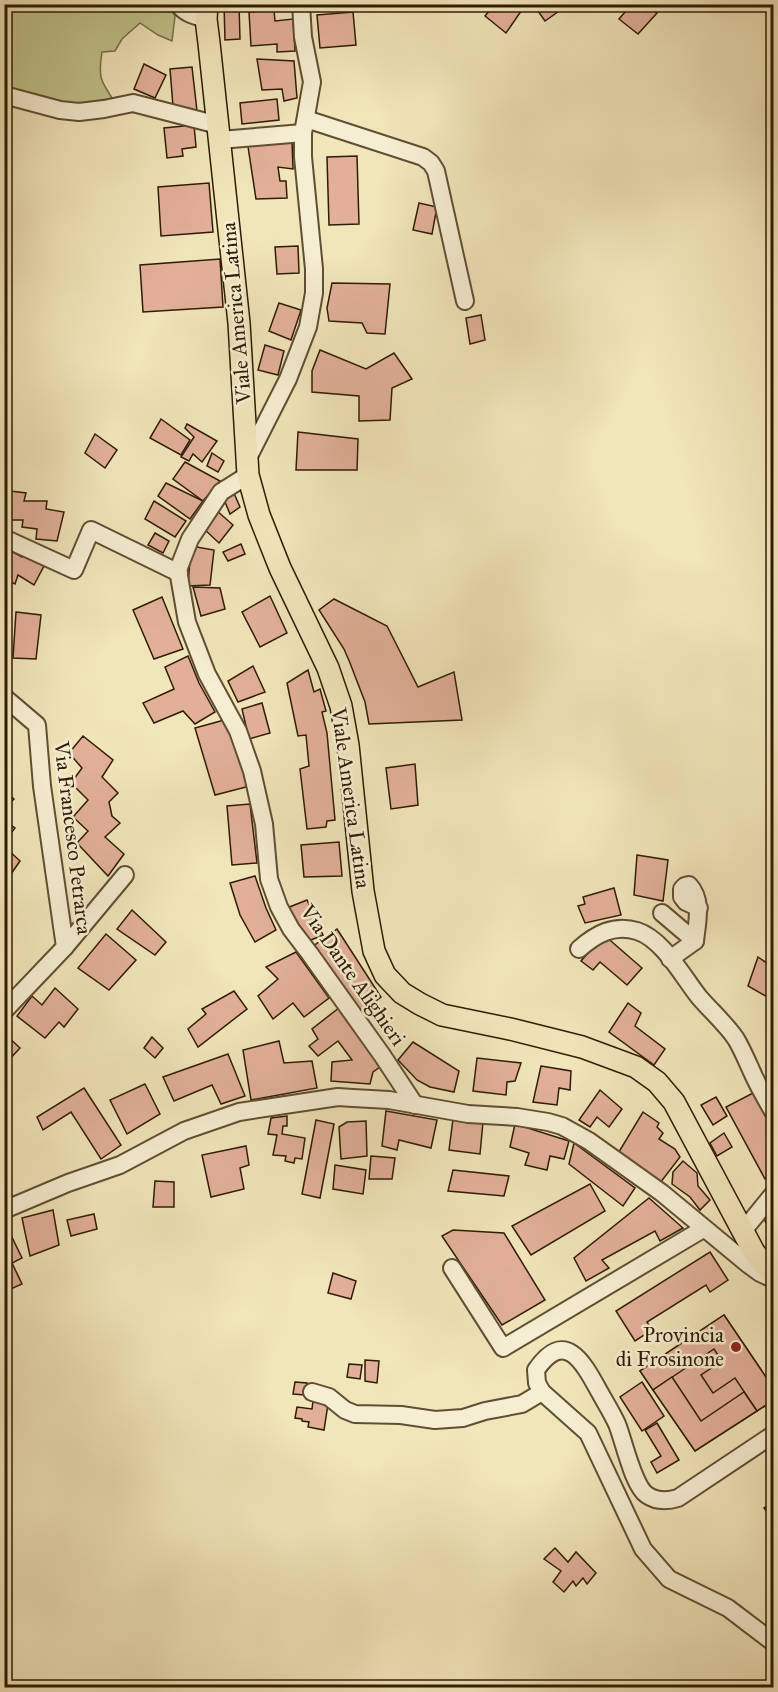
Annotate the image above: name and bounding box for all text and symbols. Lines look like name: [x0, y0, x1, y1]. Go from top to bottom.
street label: Viale America Latina: [215, 221, 257, 406]
street label: Viale America Latina: [325, 705, 377, 890]
street label: Via Francesco Petrarca: [48, 739, 98, 936]
street label: Via Dante Alighieri: [294, 899, 411, 1051]
place label: Provincia di Frosinone: [616, 1322, 724, 1372]
marker: Provincia di Frosinone: [729, 1340, 743, 1354]

